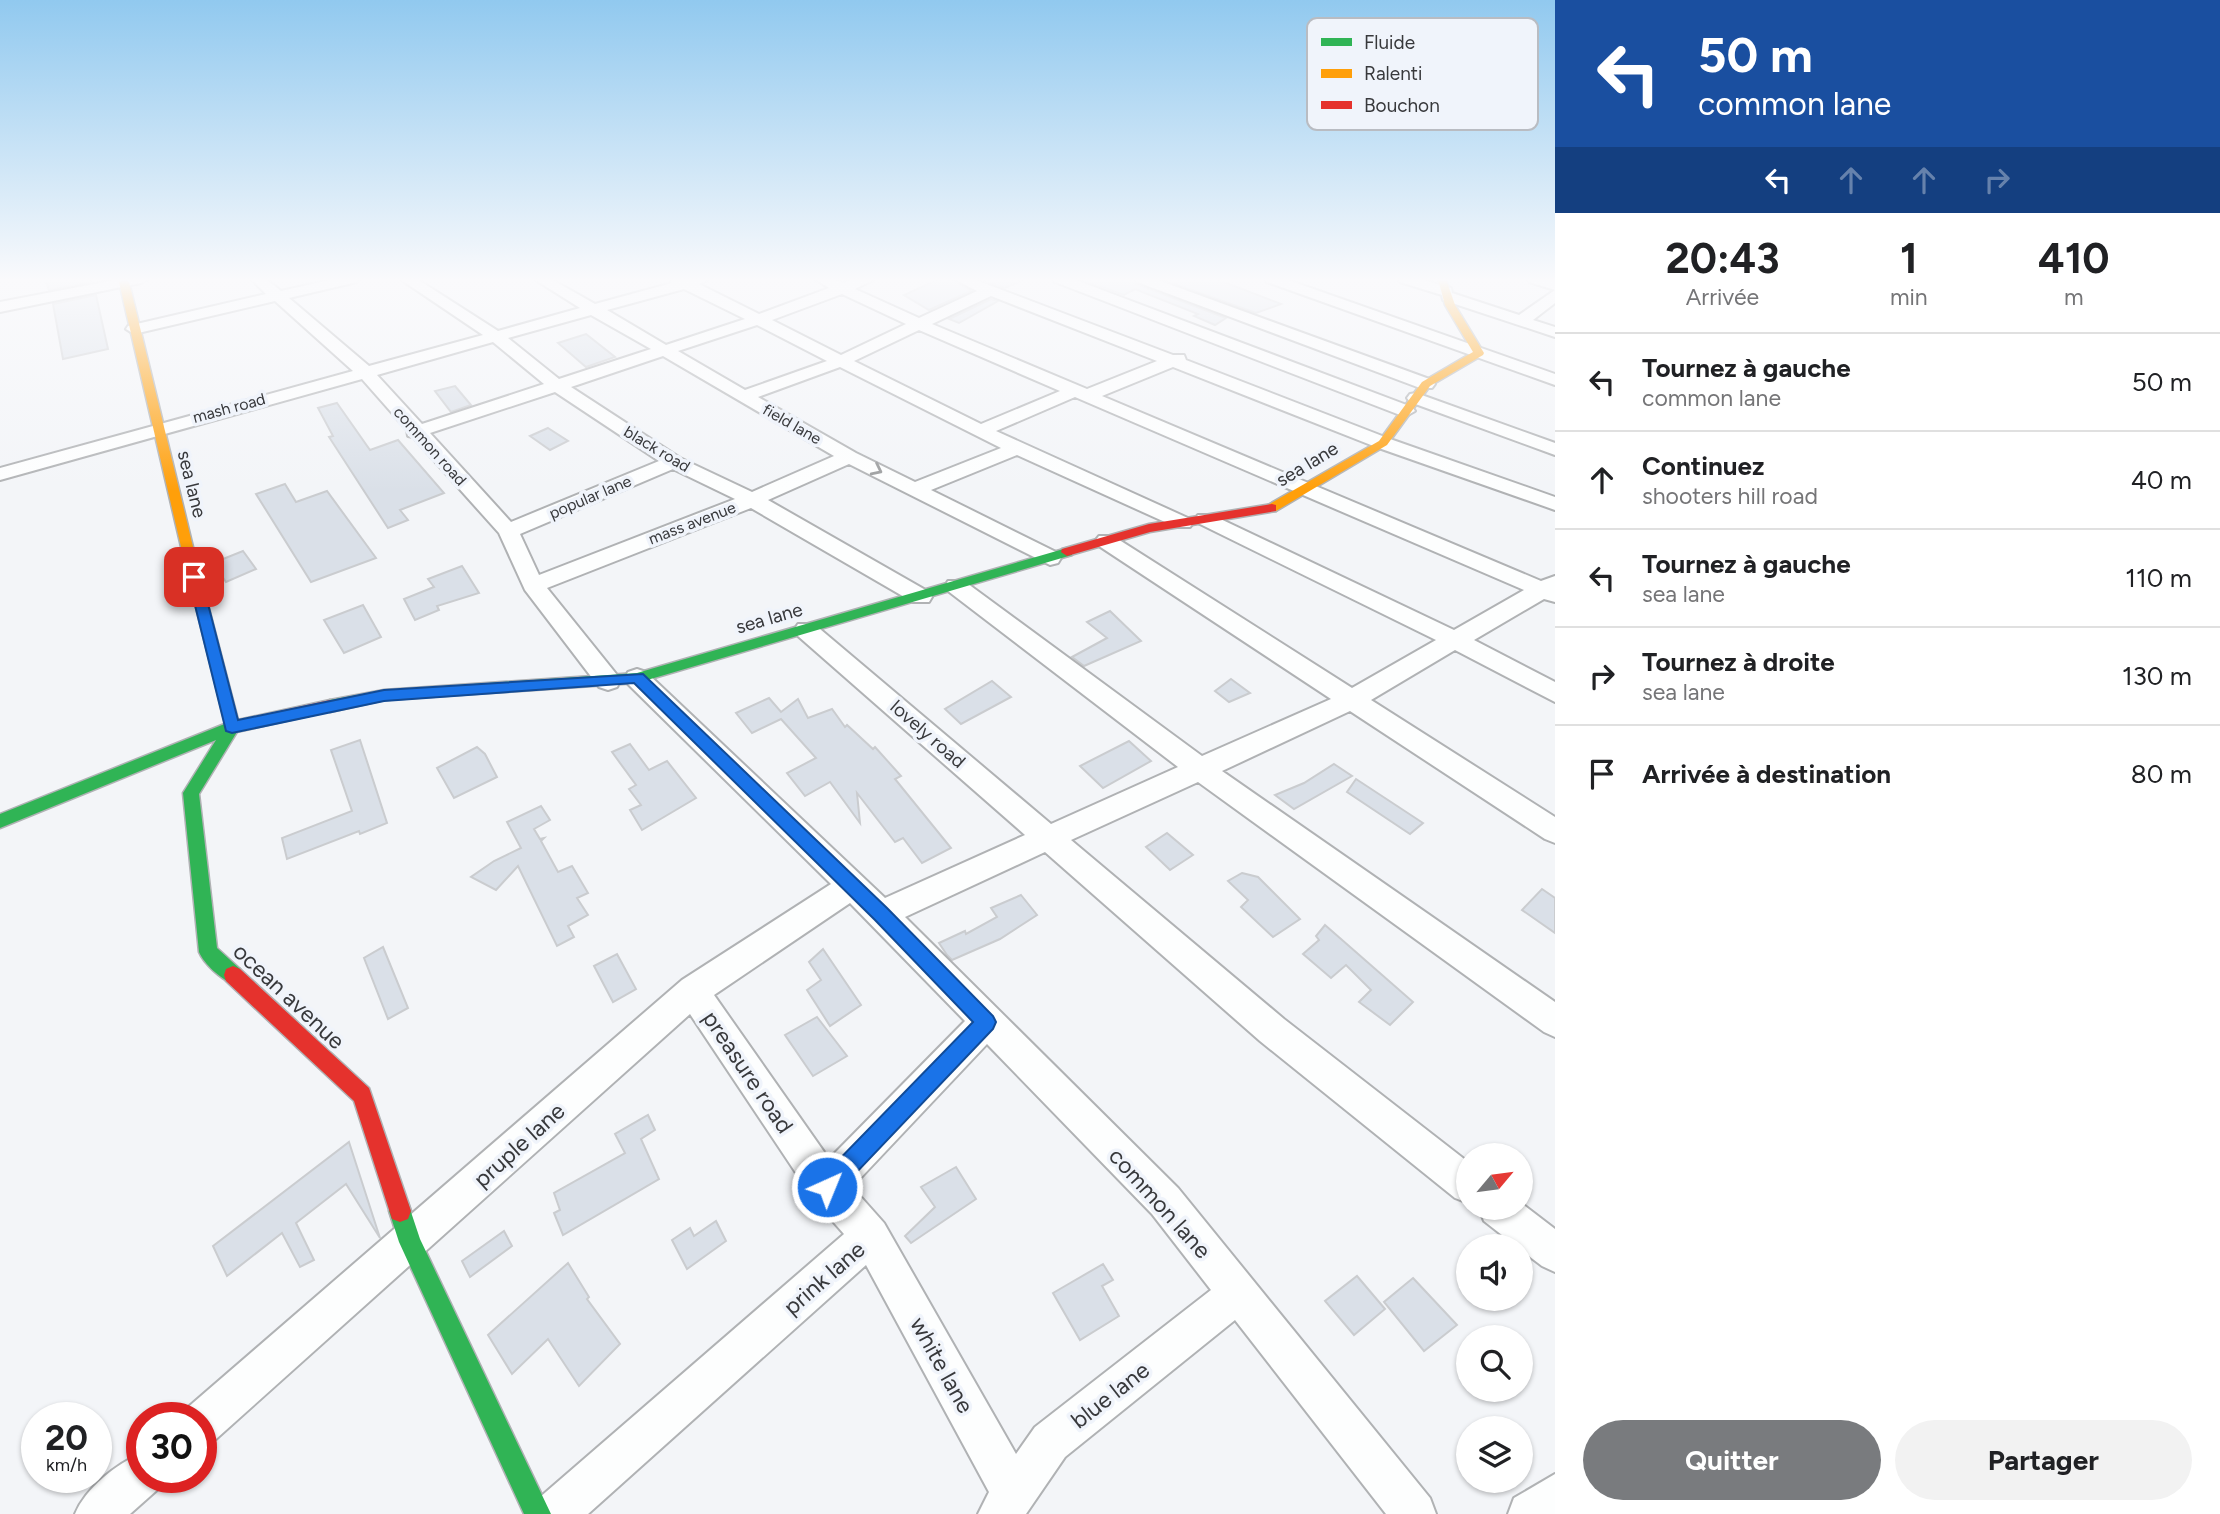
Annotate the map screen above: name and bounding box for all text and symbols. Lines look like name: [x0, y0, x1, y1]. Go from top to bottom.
legend: [1307, 18, 1538, 130]
text: 50 m: [1698, 25, 1813, 84]
icon: left: [1583, 28, 1674, 119]
text: Fluide: [1364, 31, 1415, 54]
text: Ralenti: [1364, 62, 1422, 85]
text: common lane: [1698, 85, 1891, 123]
text: Bouchon: [1364, 94, 1440, 117]
icon: left: [1759, 161, 1797, 199]
icon: ahead: [1832, 161, 1870, 199]
icon: ahead: [1905, 161, 1943, 199]
icon: right: [1978, 161, 2016, 199]
text: 20:43: [1665, 233, 1780, 284]
text: 1: [1900, 233, 1918, 284]
text: 410: [2038, 233, 2110, 284]
text: Arrivée: [1686, 283, 1759, 311]
text: min: [1890, 283, 1928, 311]
text: m: [2064, 283, 2084, 311]
text: Tournez à gauche: [1642, 352, 1851, 384]
icon: left: [1583, 363, 1621, 401]
text: 50 m: [2132, 366, 2192, 398]
text: common lane: [1642, 384, 1781, 412]
street label: mash road: [191, 389, 267, 427]
street label: field lane: [759, 400, 825, 448]
street label: common road: [390, 403, 470, 489]
street label: black road: [621, 422, 693, 476]
street label: sea lane: [1272, 437, 1342, 491]
street label: sea lane: [173, 448, 211, 520]
text: Continuez: [1642, 450, 1764, 482]
icon: ahead: [1583, 461, 1621, 499]
one-way arrow: [870, 462, 882, 476]
text: 40 m: [2131, 464, 2192, 496]
street label: popular lane: [546, 471, 634, 523]
text: shooters hill road: [1642, 482, 1818, 510]
street label: mass avenue: [646, 498, 739, 548]
pin: [164, 547, 224, 607]
text: Tournez à gauche: [1642, 548, 1851, 580]
icon: arrive: [175, 558, 213, 596]
icon: left: [1583, 559, 1621, 597]
text: 110 m: [2125, 562, 2192, 594]
text: sea lane: [1642, 580, 1725, 608]
street label: sea lane: [733, 598, 805, 638]
text: Tournez à droite: [1642, 646, 1835, 678]
icon: right: [1583, 657, 1621, 695]
text: 130 m: [2122, 660, 2192, 692]
text: sea lane: [1642, 678, 1725, 706]
street label: lovely road: [886, 695, 970, 773]
icon: arrive: [1583, 755, 1621, 793]
text: Arrivée à destination: [1642, 758, 1891, 790]
text: 80 m: [2131, 758, 2192, 790]
street label: ocean avenue: [227, 937, 351, 1055]
street label: preasure road: [697, 1005, 799, 1139]
street label: pruple lane: [468, 1097, 570, 1193]
street label: common lane: [1103, 1142, 1217, 1264]
north arrow: [1456, 1143, 1533, 1220]
map controls: [1456, 1143, 1533, 1493]
position arrow: [790, 1150, 864, 1224]
button: sound: [1456, 1234, 1533, 1311]
street label: prink lane: [778, 1235, 870, 1321]
street label: white lane: [904, 1312, 980, 1418]
button: search: [1456, 1325, 1533, 1402]
street label: blue lane: [1065, 1356, 1155, 1434]
speed limit sign: 30: [126, 1402, 217, 1493]
button: layers: [1456, 1416, 1533, 1493]
text: 20: [45, 1417, 88, 1459]
button: Quitter: [1583, 1420, 1881, 1500]
button: Partager: [1895, 1420, 2192, 1500]
text: km/h: [46, 1454, 87, 1476]

